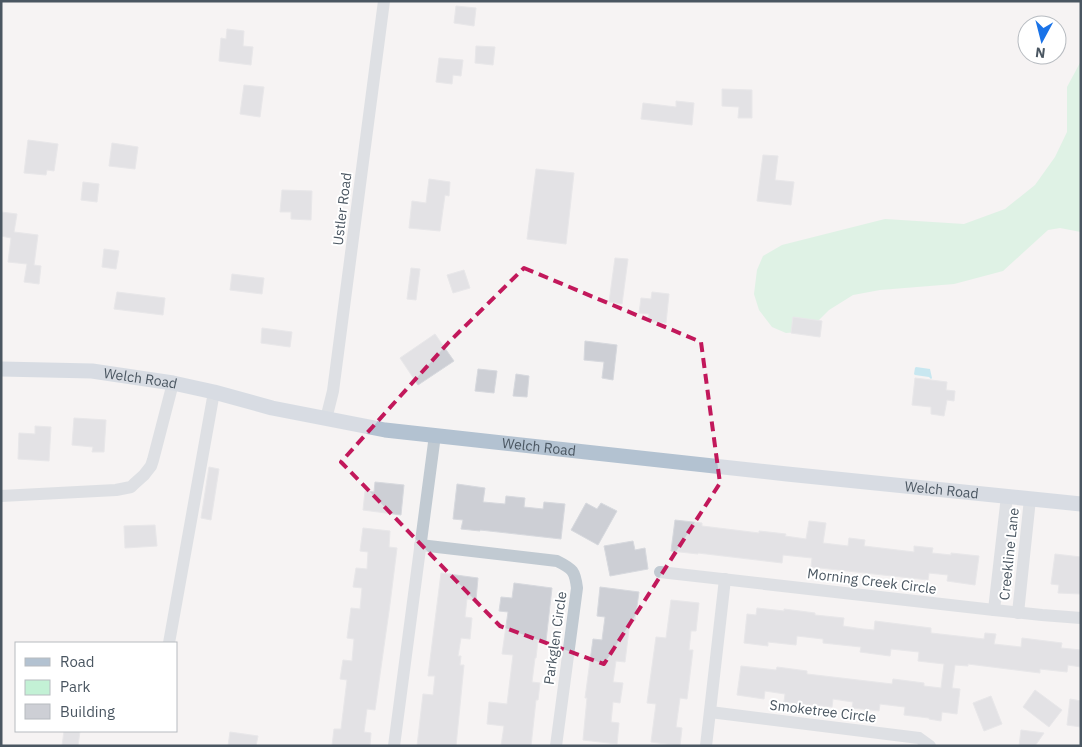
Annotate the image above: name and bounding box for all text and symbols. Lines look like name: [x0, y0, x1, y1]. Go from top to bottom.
north arrow: [1017, 15, 1067, 65]
text: N: [1034, 43, 1047, 62]
street label: Ustler Road: [329, 172, 355, 246]
street label: Welch Road: [102, 364, 179, 393]
street label: Welch Road: [501, 434, 577, 460]
street label: Welch Road: [904, 477, 979, 503]
street label: Creekline Lane: [995, 507, 1023, 601]
street label: Morning Creek Circle: [806, 564, 938, 598]
street label: Parkglen Circle: [540, 590, 571, 686]
legend: [15, 642, 178, 732]
text: Road: [60, 652, 95, 671]
text: Park: [60, 677, 90, 696]
street label: Smoketree Circle: [769, 696, 878, 727]
text: Building: [60, 702, 115, 721]

